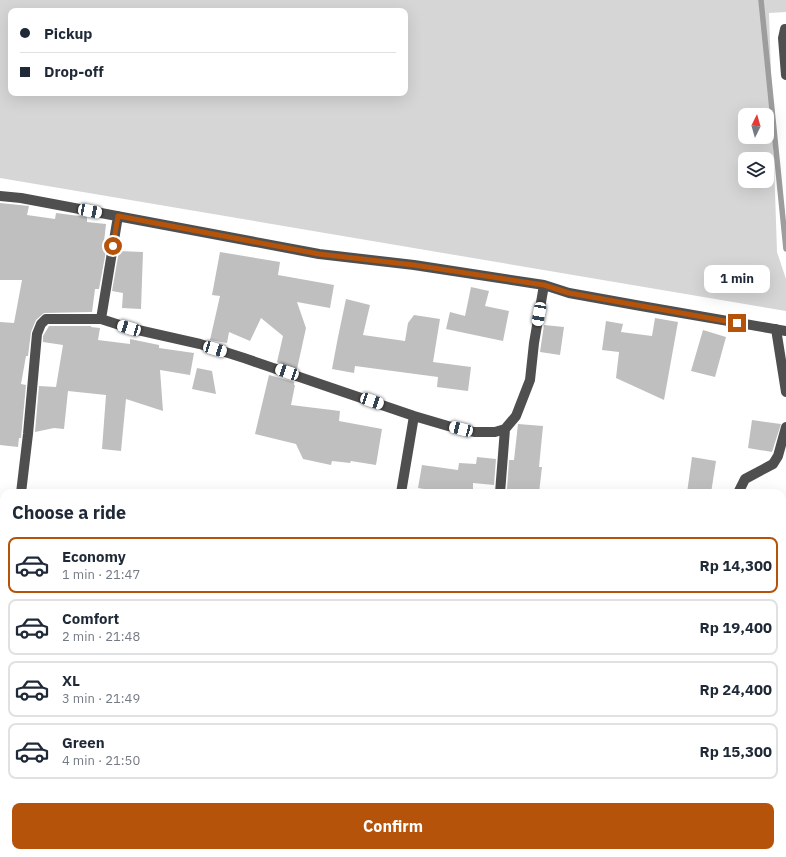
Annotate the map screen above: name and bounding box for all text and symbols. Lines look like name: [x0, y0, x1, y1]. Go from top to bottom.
text: Pickup: [44, 24, 92, 43]
text: Drop-off: [44, 62, 104, 81]
north arrow: [738, 108, 774, 144]
map controls: [738, 108, 774, 188]
button: layers: [738, 152, 774, 188]
car: [77, 203, 103, 219]
route start: [104, 237, 122, 255]
callout: 1 min: [704, 265, 770, 293]
text: 1 min: [720, 270, 754, 287]
car: [531, 301, 547, 327]
route end: [728, 314, 746, 332]
car: [116, 319, 142, 337]
car: [202, 340, 228, 358]
car: [274, 362, 300, 382]
car: [359, 391, 385, 411]
car: [448, 420, 474, 438]
text: Choose a ride: [12, 501, 126, 524]
icon: car: [14, 547, 50, 583]
text: Economy: [62, 547, 126, 566]
text: Rp 14,300: [700, 556, 772, 575]
text: 1 min · 21:47: [62, 566, 140, 583]
icon: car: [14, 609, 50, 645]
text: Comfort: [62, 609, 119, 628]
text: Rp 19,400: [700, 618, 772, 637]
text: 2 min · 21:48: [62, 628, 140, 645]
icon: car: [14, 671, 50, 707]
text: XL: [62, 671, 80, 690]
text: Rp 24,400: [700, 680, 772, 699]
text: 3 min · 21:49: [62, 690, 140, 707]
icon: car: [14, 733, 50, 769]
text: Green: [62, 733, 105, 752]
text: Rp 15,300: [700, 742, 772, 761]
text: 4 min · 21:50: [62, 752, 140, 769]
button: Confirm: [12, 803, 774, 849]

